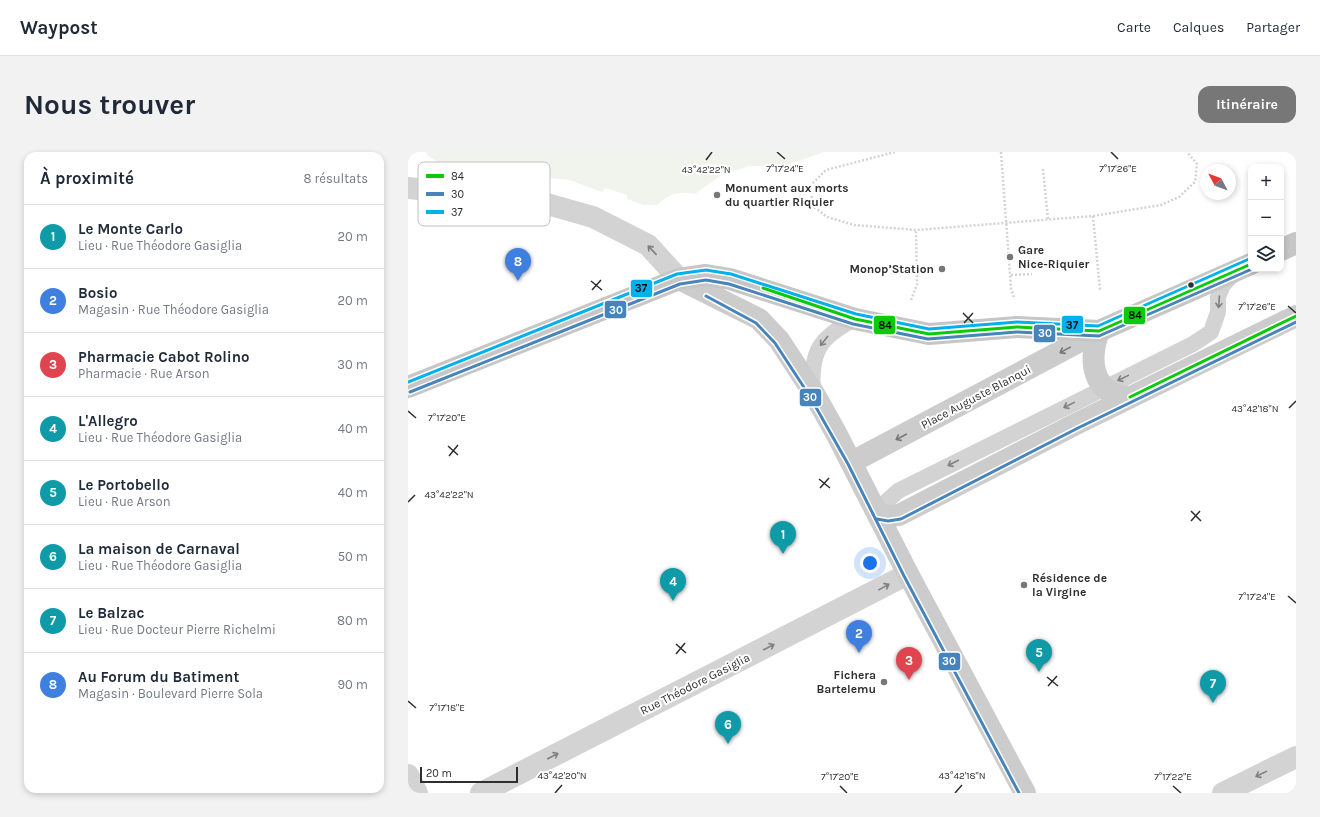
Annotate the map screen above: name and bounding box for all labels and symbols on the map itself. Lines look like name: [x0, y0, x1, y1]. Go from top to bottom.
legend: [418, 162, 550, 226]
text: 7°17'24"E: [766, 163, 804, 175]
text: 7°17'26"E: [1099, 163, 1137, 175]
text: 43°42'22"N: [681, 164, 731, 176]
north arrow: [1200, 164, 1236, 200]
text: 84: [451, 170, 464, 183]
place label: Monument aux morts du quartier Riquier: [725, 181, 848, 209]
text: 30: [451, 188, 464, 201]
marker: Monument aux morts du quartier Riquier: [712, 190, 722, 200]
text: 37: [451, 206, 463, 219]
place label: Gare Nice-Riquier: [1018, 243, 1090, 271]
one-way arrow: [648, 245, 657, 255]
pin: 8: [505, 248, 531, 281]
marker: Gare Nice-Riquier: [1005, 252, 1015, 262]
place label: Monop’Station: [850, 262, 934, 276]
marker: Monop’Station: [937, 264, 947, 274]
line badge: 37: [630, 279, 653, 298]
unlabelled marker: [1186, 280, 1196, 290]
text: 37: [635, 282, 648, 295]
one-way arrow: [1215, 295, 1222, 308]
line badge: 30: [604, 300, 627, 319]
text: 7°17'26"E: [1238, 301, 1276, 313]
text: 30: [609, 304, 623, 317]
line badge: 84: [1123, 306, 1146, 325]
text: 84: [1128, 309, 1142, 322]
line badge: 84: [873, 315, 896, 335]
line badge: 37: [1061, 315, 1084, 334]
text: 84: [878, 319, 892, 332]
text: 37: [1066, 319, 1079, 332]
line badge: 30: [1033, 324, 1056, 343]
text: 30: [1038, 327, 1052, 340]
one-way arrow: [820, 336, 828, 347]
one-way arrow: [1059, 347, 1071, 354]
street label: Place Auguste Blanqui: [919, 362, 1033, 432]
one-way arrow: [1118, 375, 1130, 382]
line badge: 30: [799, 388, 822, 407]
text: 30: [803, 391, 817, 404]
one-way arrow: [1063, 402, 1075, 409]
text: 43°42'18"N: [1232, 403, 1278, 415]
text: 7°17'20"E: [428, 412, 466, 424]
one-way arrow: [895, 434, 907, 442]
one-way arrow: [947, 460, 959, 467]
text: 43°42'22"N: [424, 489, 474, 501]
pin: 1: [770, 521, 796, 554]
your location: [860, 553, 880, 573]
pin: 4: [660, 568, 686, 601]
place label: Résidence de la Virgine: [1032, 571, 1107, 599]
marker: Résidence de la Virgine: [1019, 580, 1029, 590]
one-way arrow: [878, 583, 890, 591]
text: 7°17'24"E: [1238, 591, 1276, 603]
pin: 2: [846, 620, 872, 653]
pin: 5: [1026, 639, 1052, 672]
one-way arrow: [763, 643, 775, 650]
pin: 3: [896, 647, 922, 680]
street label: Rue Théodore Gasiglia: [638, 650, 752, 718]
line badge: 30: [938, 652, 961, 671]
text: 30: [942, 655, 956, 668]
place label: Fichera Bartelemu: [816, 668, 876, 696]
pin: 7: [1200, 670, 1226, 703]
marker: Fichera Bartelemu: [879, 677, 889, 687]
text: 7°17'18"E: [429, 702, 465, 714]
pin: 6: [715, 711, 741, 744]
one-way arrow: [547, 752, 559, 760]
scale bar: [420, 765, 518, 784]
text: 43°42'20"N: [537, 770, 587, 782]
text: 43°42'18"N: [939, 770, 985, 782]
text: 7°17'20"E: [821, 771, 859, 783]
text: 7°17'22"E: [1154, 771, 1192, 783]
one-way arrow: [1255, 771, 1267, 778]

